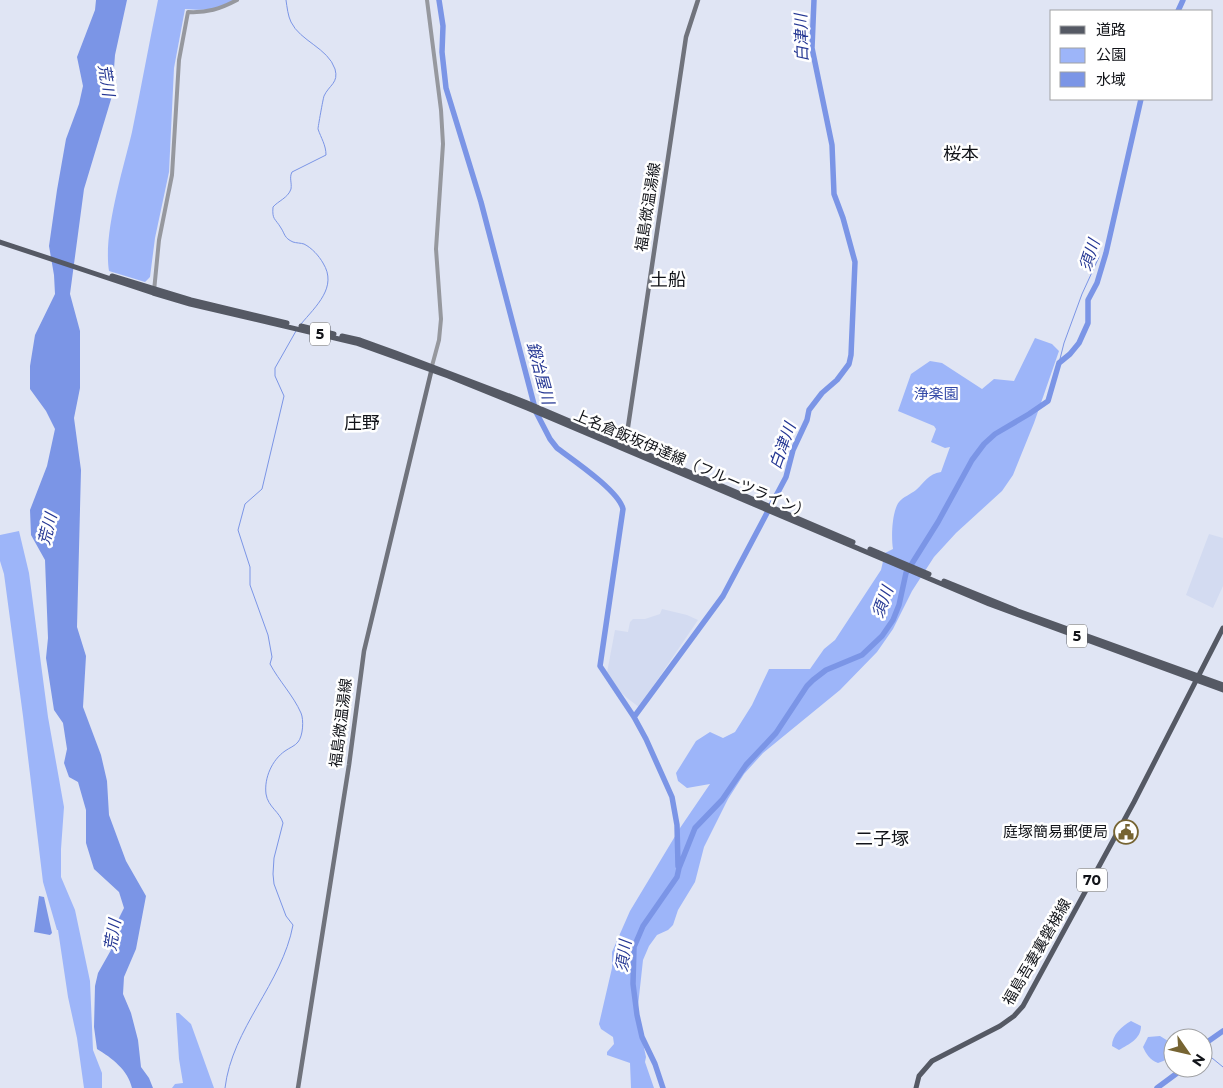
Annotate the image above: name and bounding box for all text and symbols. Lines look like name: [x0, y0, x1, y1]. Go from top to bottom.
legend: [1050, 10, 1213, 100]
water label: 白津川: [791, 12, 812, 62]
text: 道路: [1096, 20, 1126, 39]
text: 公園: [1096, 45, 1126, 64]
water label: 荒川: [95, 63, 119, 99]
text: 水域: [1096, 70, 1126, 89]
district label: 桜本: [943, 143, 979, 165]
street label: 福島微温湯線: [631, 161, 664, 253]
water label: 須川: [1075, 235, 1104, 273]
district label: 土船: [650, 269, 686, 291]
road number: 5: [310, 322, 330, 346]
water label: 鍛冶屋川: [523, 340, 558, 408]
park label: 浄楽園: [913, 384, 959, 403]
street label: 上名倉飯坂伊達線（フルーツライン）: [571, 405, 813, 522]
district label: 庄野: [344, 412, 380, 434]
water label: 白津川: [765, 418, 800, 472]
water label: 荒川: [34, 509, 61, 547]
water label: 須川: [868, 582, 898, 620]
road number: 5: [1067, 624, 1087, 648]
street label: 福島微温湯線: [326, 677, 355, 769]
public building icon: 庭塚簡易郵便局: [1113, 819, 1139, 845]
place label: 庭塚簡易郵便局: [1003, 822, 1108, 841]
district label: 二子塚: [855, 828, 909, 850]
road number: 70: [1077, 868, 1107, 892]
street label: 福島吾妻裏磐梯線: [998, 895, 1075, 1008]
water label: 荒川: [101, 916, 125, 952]
water label: 須川: [612, 937, 635, 973]
north arrow: [1163, 1028, 1213, 1078]
text: N: [1188, 1051, 1209, 1070]

